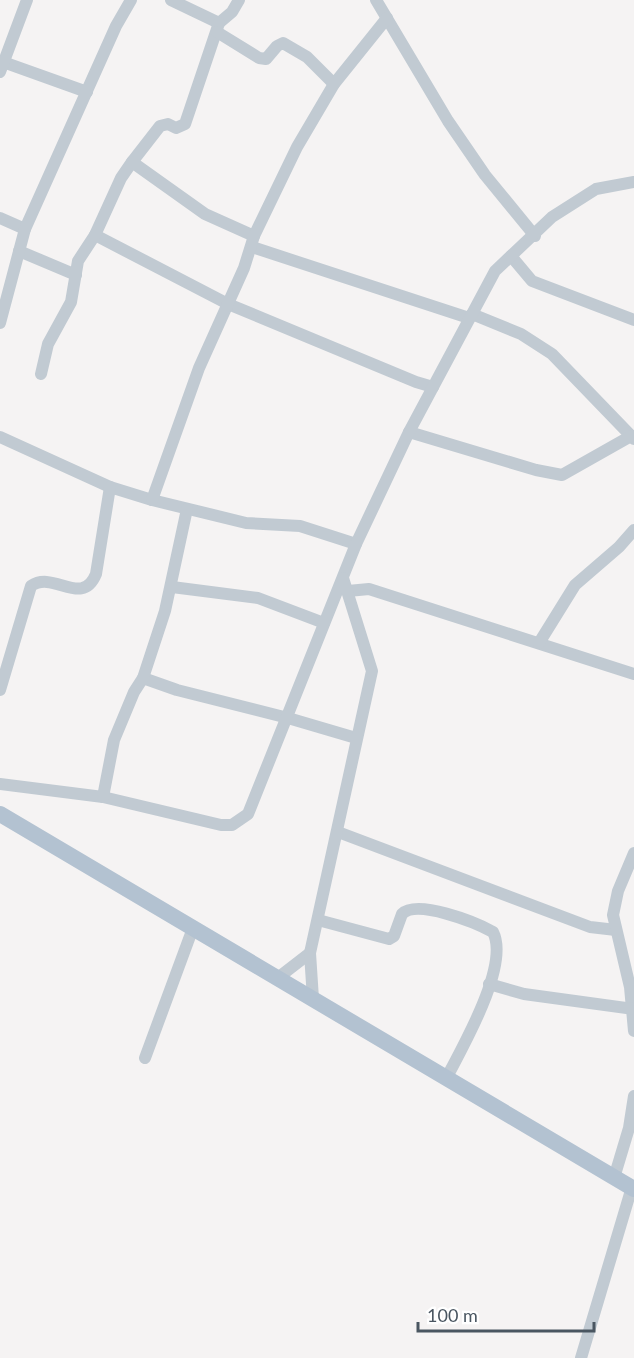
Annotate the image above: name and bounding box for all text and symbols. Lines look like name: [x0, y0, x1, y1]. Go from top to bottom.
scale bar: [418, 1295, 594, 1333]
text: 100 m: [427, 1304, 478, 1326]

